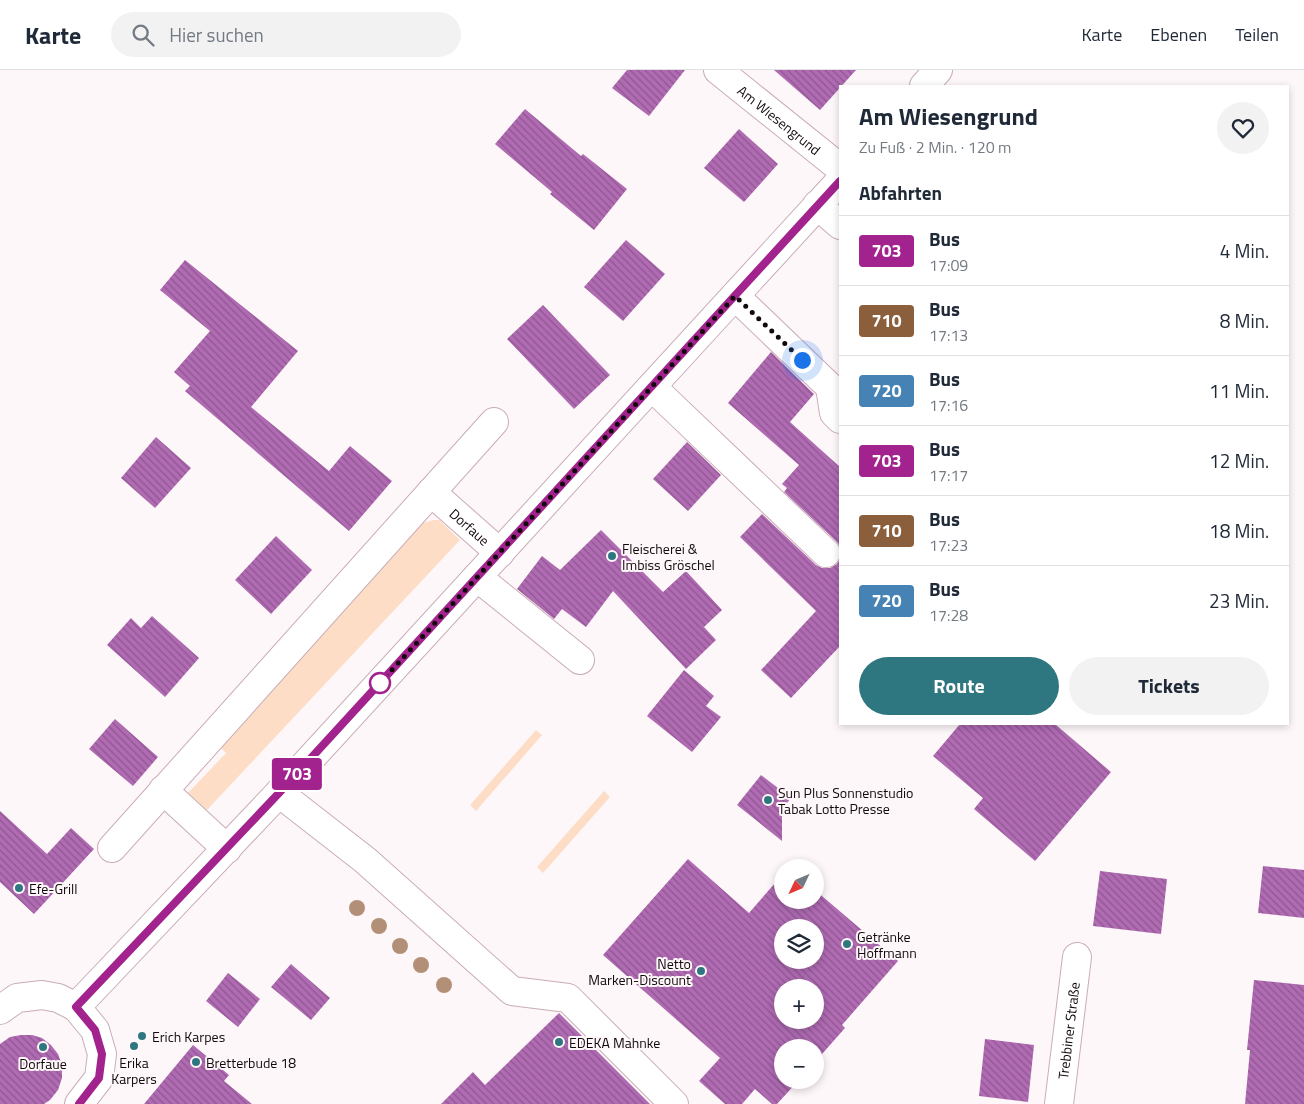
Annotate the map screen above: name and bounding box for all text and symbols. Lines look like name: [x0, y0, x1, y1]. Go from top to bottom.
search box: [111, 12, 461, 57]
text: Karte: [25, 17, 81, 53]
text: Hier suchen: [169, 20, 264, 49]
icon: search: [129, 21, 157, 49]
text: Karte: [1081, 21, 1122, 48]
text: Ebenen: [1150, 21, 1207, 48]
text: Teilen: [1235, 21, 1279, 48]
street label: Am Wiesengrund: [734, 80, 826, 159]
text: Am Wiesengrund: [859, 98, 1038, 134]
button: heart: [1217, 102, 1269, 154]
text: Zu Fuß · 2 Min. · 120 m: [859, 135, 1012, 159]
text: Abfahrten: [859, 178, 942, 207]
text: Bus: [929, 224, 960, 253]
text: 4 Min.: [1220, 236, 1269, 265]
text: 703: [871, 237, 902, 264]
text: 17:09: [929, 253, 968, 277]
text: Bus: [929, 294, 960, 323]
text: 8 Min.: [1220, 306, 1269, 335]
text: 710: [871, 307, 902, 334]
text: 17:13: [929, 323, 968, 347]
your location: [790, 348, 815, 373]
text: Bus: [929, 364, 960, 393]
text: 11 Min.: [1209, 376, 1269, 405]
text: 720: [871, 377, 902, 404]
text: 17:16: [929, 393, 968, 417]
text: Bus: [929, 434, 960, 463]
text: 12 Min.: [1209, 446, 1269, 475]
text: 703: [871, 447, 902, 474]
text: 17:17: [929, 463, 968, 487]
street label: Dorfaue: [445, 503, 495, 550]
text: Bus: [929, 504, 960, 533]
text: 18 Min.: [1209, 516, 1269, 545]
text: 710: [871, 517, 902, 544]
text: 17:23: [929, 533, 968, 557]
place label: Fleischerei & Imbiss Gröschel: [622, 538, 715, 575]
marker: Fleischerei & Imbiss Gröschel: [606, 550, 618, 562]
text: Bus: [929, 574, 960, 603]
text: 23 Min.: [1209, 586, 1269, 615]
text: 720: [871, 587, 902, 614]
text: 17:28: [929, 603, 968, 627]
button: Route: [859, 657, 1059, 715]
button: Tickets: [1069, 657, 1269, 715]
unlabelled marker: [369, 672, 391, 694]
line badge: 703: [268, 758, 326, 790]
text: 703: [282, 760, 312, 787]
place label: Sun Plus Sonnenstudio Tabak Lotto Presse: [778, 782, 914, 819]
marker: Sun Plus Sonnenstudio Tabak Lotto Presse: [762, 794, 774, 806]
north arrow: [774, 859, 824, 909]
map controls: [774, 859, 824, 1089]
place label: Efe-Grill: [29, 878, 77, 899]
marker: Efe-Grill: [13, 882, 25, 894]
button: layers: [774, 919, 824, 969]
place label: Getränke Hoffmann: [857, 926, 917, 963]
marker: Getränke Hoffmann: [841, 938, 853, 950]
place label: Netto Marken-Discount: [588, 953, 691, 990]
marker: Netto Marken-Discount: [695, 965, 707, 977]
button: +: [774, 979, 824, 1029]
street label: Trebbiner Straße: [1052, 981, 1084, 1080]
place label: Erich Karpes: [152, 1026, 225, 1047]
marker: Erich Karpes: [136, 1030, 148, 1042]
place label: EDEKA Mahnke: [569, 1032, 660, 1053]
marker: EDEKA Mahnke: [553, 1036, 565, 1048]
button: −: [774, 1039, 824, 1089]
marker: Erika Karpers: [128, 1040, 140, 1052]
marker: Dorfaue: [37, 1041, 49, 1053]
place label: Erika Karpers: [111, 1052, 157, 1089]
place label: Bretterbude 18: [206, 1052, 296, 1073]
place label: Dorfaue: [19, 1053, 67, 1074]
marker: Bretterbude 18: [190, 1056, 202, 1068]

